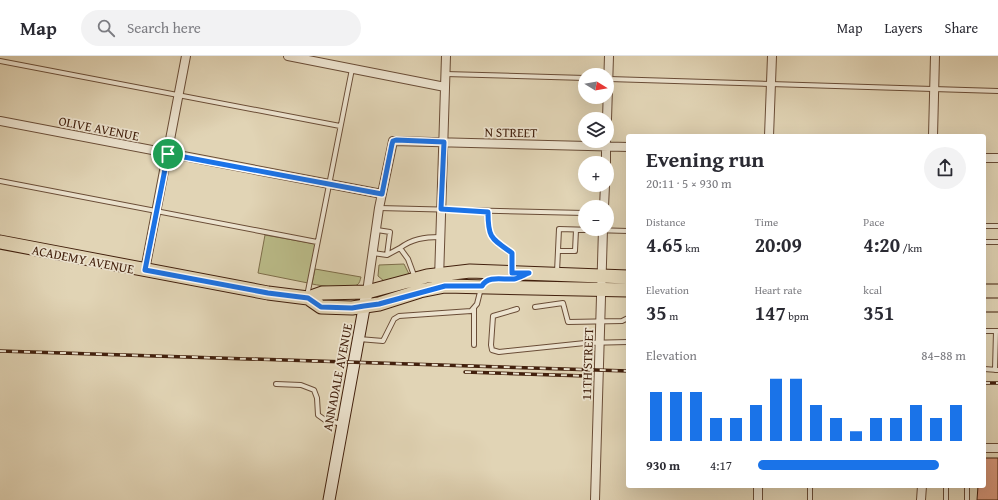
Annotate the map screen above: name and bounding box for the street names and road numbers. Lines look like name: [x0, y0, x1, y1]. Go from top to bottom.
street label: OLIVE AVENUE: [57, 111, 141, 146]
street label: N STREET: [484, 123, 538, 142]
street label: ACADEMY AVENUE: [30, 240, 136, 279]
street label: ANNADALE AVENUE: [318, 321, 357, 433]
street label: 11TH STREET: [577, 327, 598, 401]

